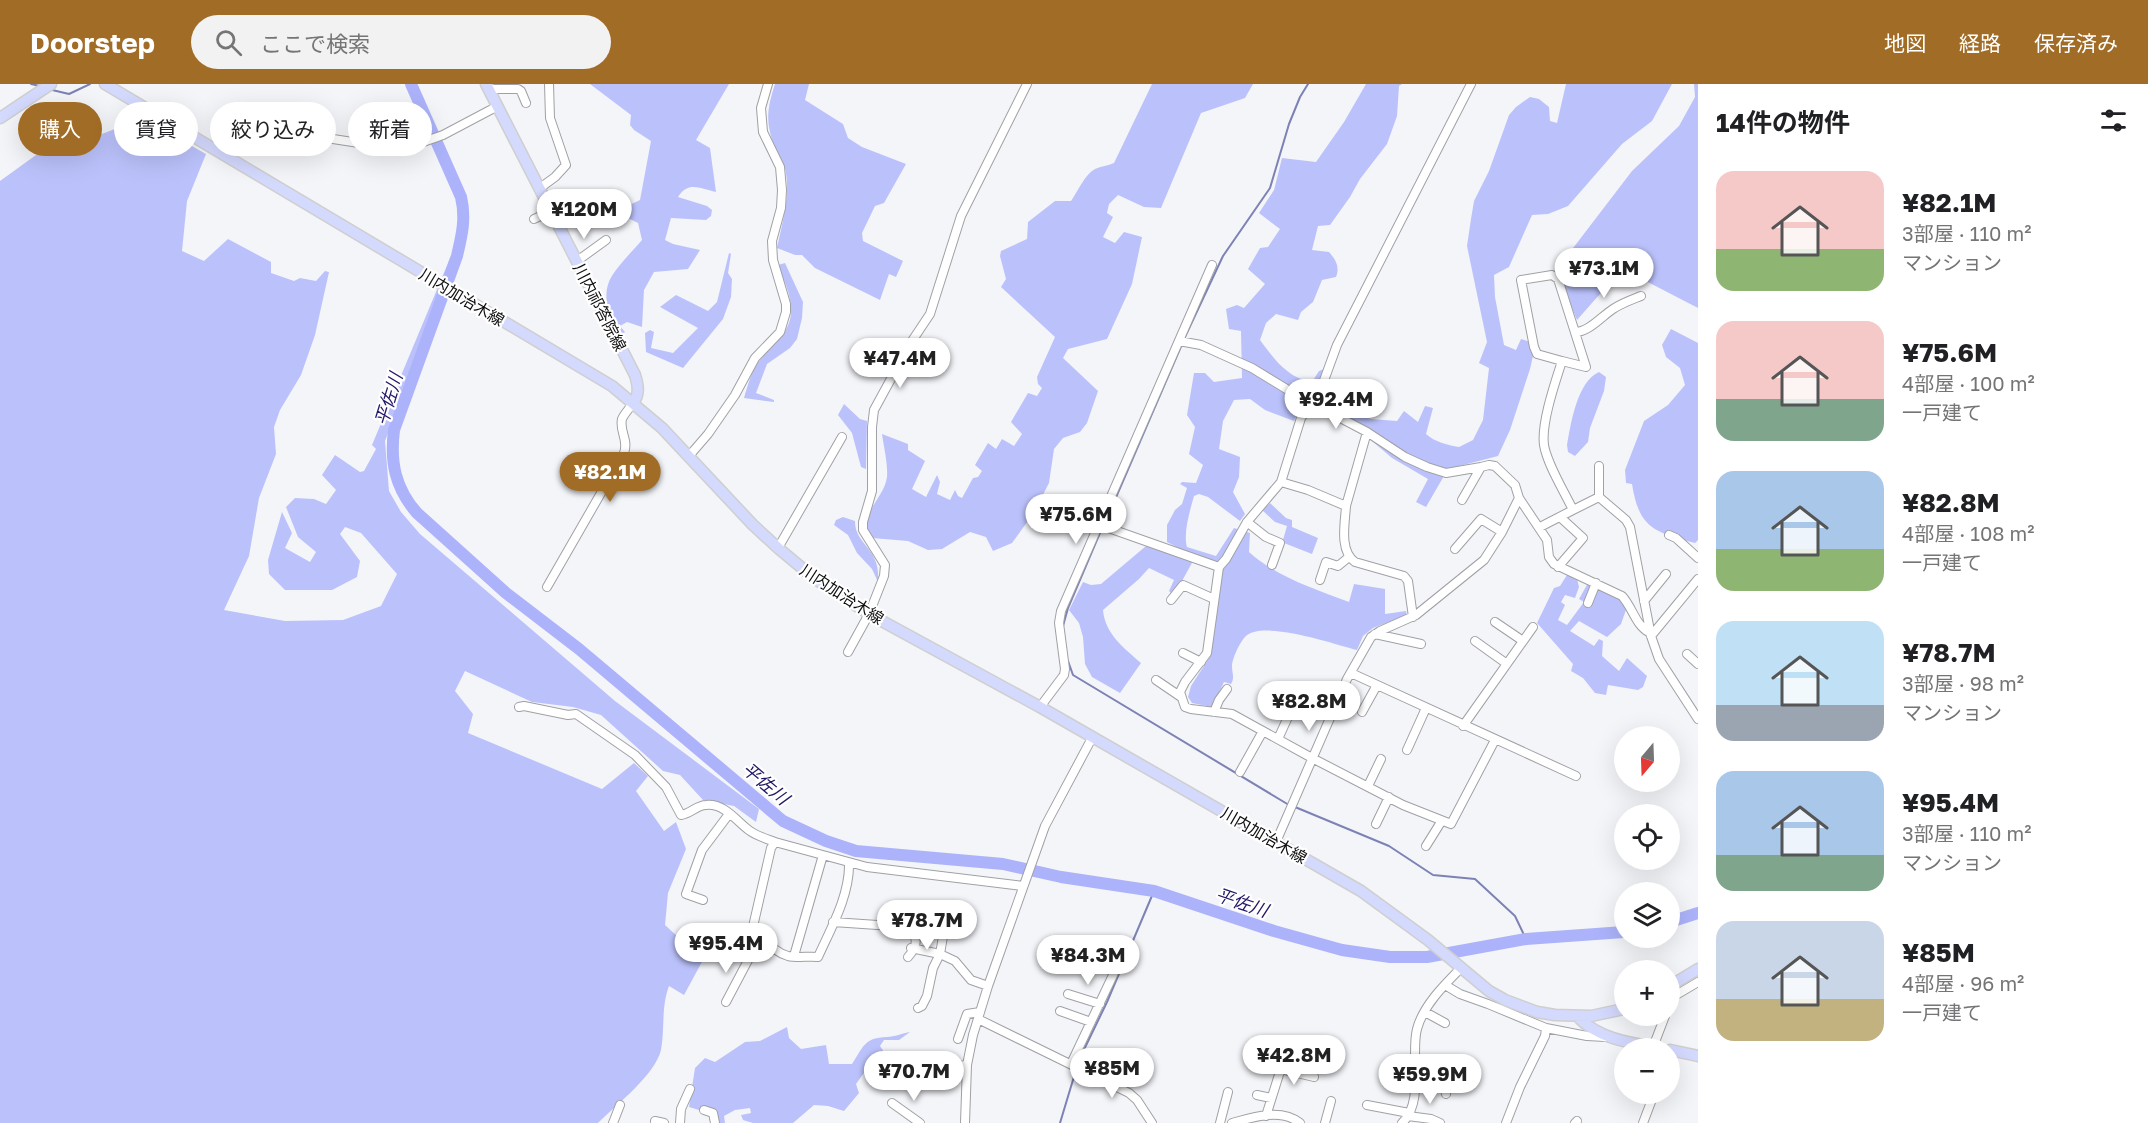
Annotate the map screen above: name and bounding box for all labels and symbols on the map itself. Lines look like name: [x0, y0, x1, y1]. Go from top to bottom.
pin: ¥120M: [542, 189, 626, 240]
pin: ¥73.1M: [1555, 248, 1653, 299]
street label: 川内祁答院線: [569, 260, 631, 354]
street label: 川内加治木線: [416, 264, 508, 330]
pin: ¥47.4M: [851, 338, 949, 389]
water label: 平佐川: [370, 368, 407, 428]
pin: ¥92.4M: [1287, 379, 1385, 430]
pin: ¥82.1M: [561, 452, 659, 503]
pin: ¥75.6M: [1027, 494, 1125, 545]
street label: 川内加治木線: [796, 559, 888, 629]
pin: ¥82.8M: [1260, 681, 1358, 732]
north arrow: [1614, 726, 1680, 792]
water label: 平佐川: [738, 757, 795, 810]
street label: 川内加治木線: [1217, 802, 1311, 868]
water label: 平佐川: [1213, 883, 1273, 922]
pin: ¥78.7M: [878, 900, 976, 951]
pin: ¥95.4M: [677, 923, 775, 974]
pin: ¥84.3M: [1039, 935, 1137, 986]
pin: ¥42.8M: [1245, 1035, 1343, 1086]
pin: ¥85M: [1076, 1048, 1148, 1099]
pin: ¥70.7M: [865, 1051, 963, 1102]
pin: ¥59.9M: [1381, 1054, 1479, 1105]

